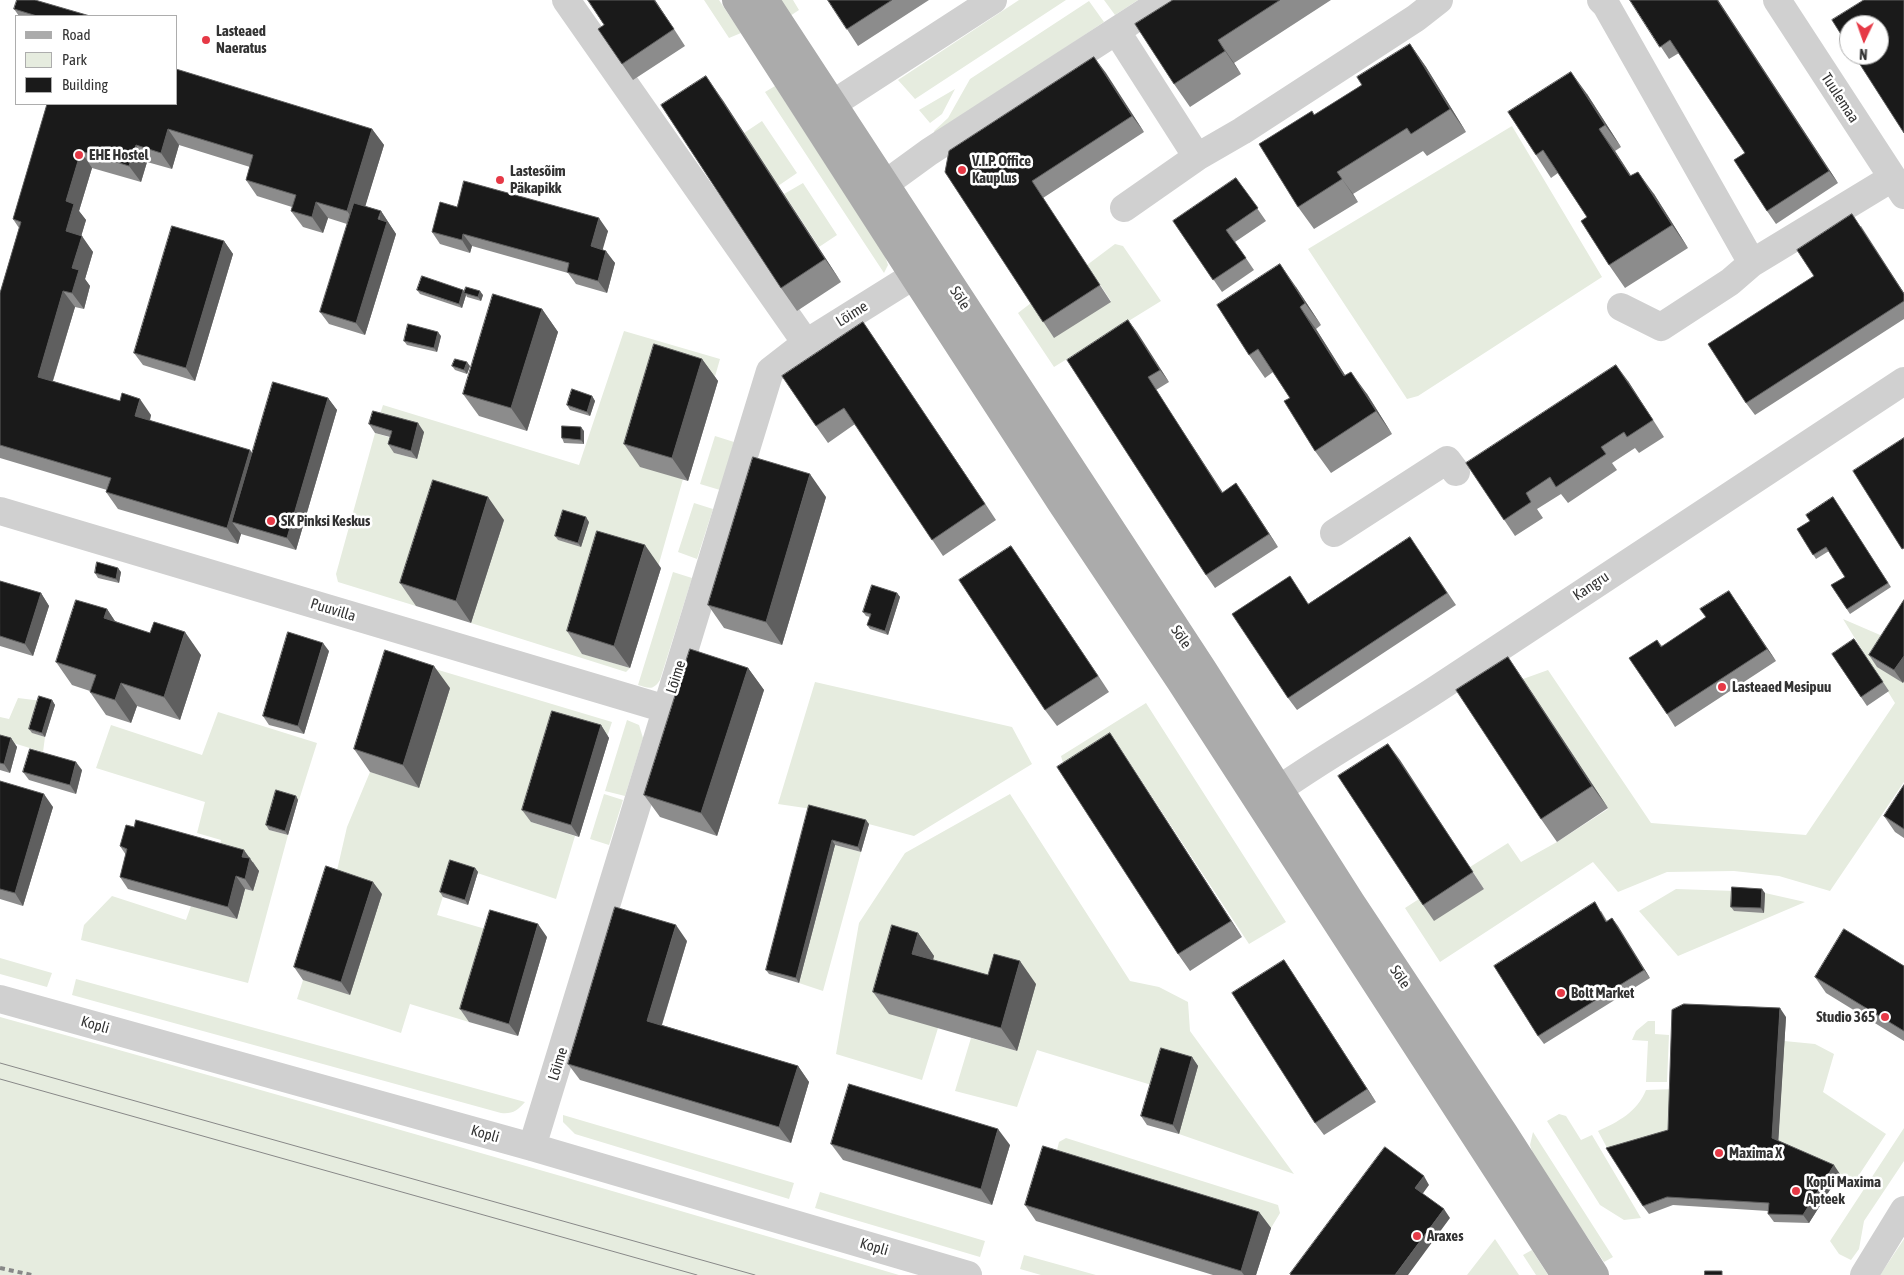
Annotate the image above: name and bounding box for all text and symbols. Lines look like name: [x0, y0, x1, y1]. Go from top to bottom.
legend: [15, 15, 178, 105]
north arrow: [1839, 15, 1889, 65]
place label: Lasteaed Naeratus: [216, 22, 267, 57]
text: Road: [62, 26, 91, 43]
marker: Lasteaed Naeratus: [200, 34, 212, 46]
text: N: [1859, 46, 1868, 62]
text: Park: [62, 51, 87, 68]
street label: Tuulemaa: [1817, 70, 1863, 126]
text: Building: [62, 76, 108, 93]
place label: EHE Hostel: [89, 146, 149, 164]
marker: EHE Hostel: [73, 149, 85, 161]
place label: V.I.P. Office Kauplus: [972, 152, 1031, 187]
place label: Lastesõim Päkapikk: [510, 162, 566, 197]
marker: V.I.P. Office Kauplus: [956, 164, 968, 176]
marker: Lastesõim Päkapikk: [494, 174, 506, 186]
street label: Sõle: [946, 283, 974, 313]
street label: Lõime: [833, 297, 871, 331]
place label: SK Pinksi Keskus: [281, 512, 370, 530]
marker: SK Pinksi Keskus: [265, 515, 277, 527]
street label: Kangru: [1570, 568, 1612, 604]
street label: Puuvilla: [308, 595, 358, 625]
street label: Sõle: [1167, 622, 1195, 652]
street label: Lõime: [662, 658, 690, 696]
place label: Lasteaed Mesipuu: [1732, 678, 1831, 696]
marker: Lasteaed Mesipuu: [1716, 681, 1728, 693]
street label: Sõle: [1386, 962, 1414, 992]
place label: Bolt Market: [1571, 984, 1634, 1002]
marker: Bolt Market: [1555, 987, 1567, 999]
place label: Studio 365: [1816, 1008, 1875, 1026]
marker: Studio 365: [1879, 1011, 1891, 1023]
street label: Kopli: [79, 1012, 111, 1038]
street label: Lõime: [544, 1045, 572, 1083]
street label: Kopli: [469, 1121, 501, 1147]
place label: Maxima X: [1729, 1144, 1782, 1162]
marker: Maxima X: [1713, 1147, 1725, 1159]
place label: Kopli Maxima Apteek: [1806, 1173, 1881, 1208]
marker: Kopli Maxima Apteek: [1790, 1185, 1802, 1197]
place label: Araxes: [1427, 1227, 1463, 1245]
marker: Araxes: [1411, 1230, 1423, 1242]
street label: Kopli: [858, 1234, 890, 1260]

